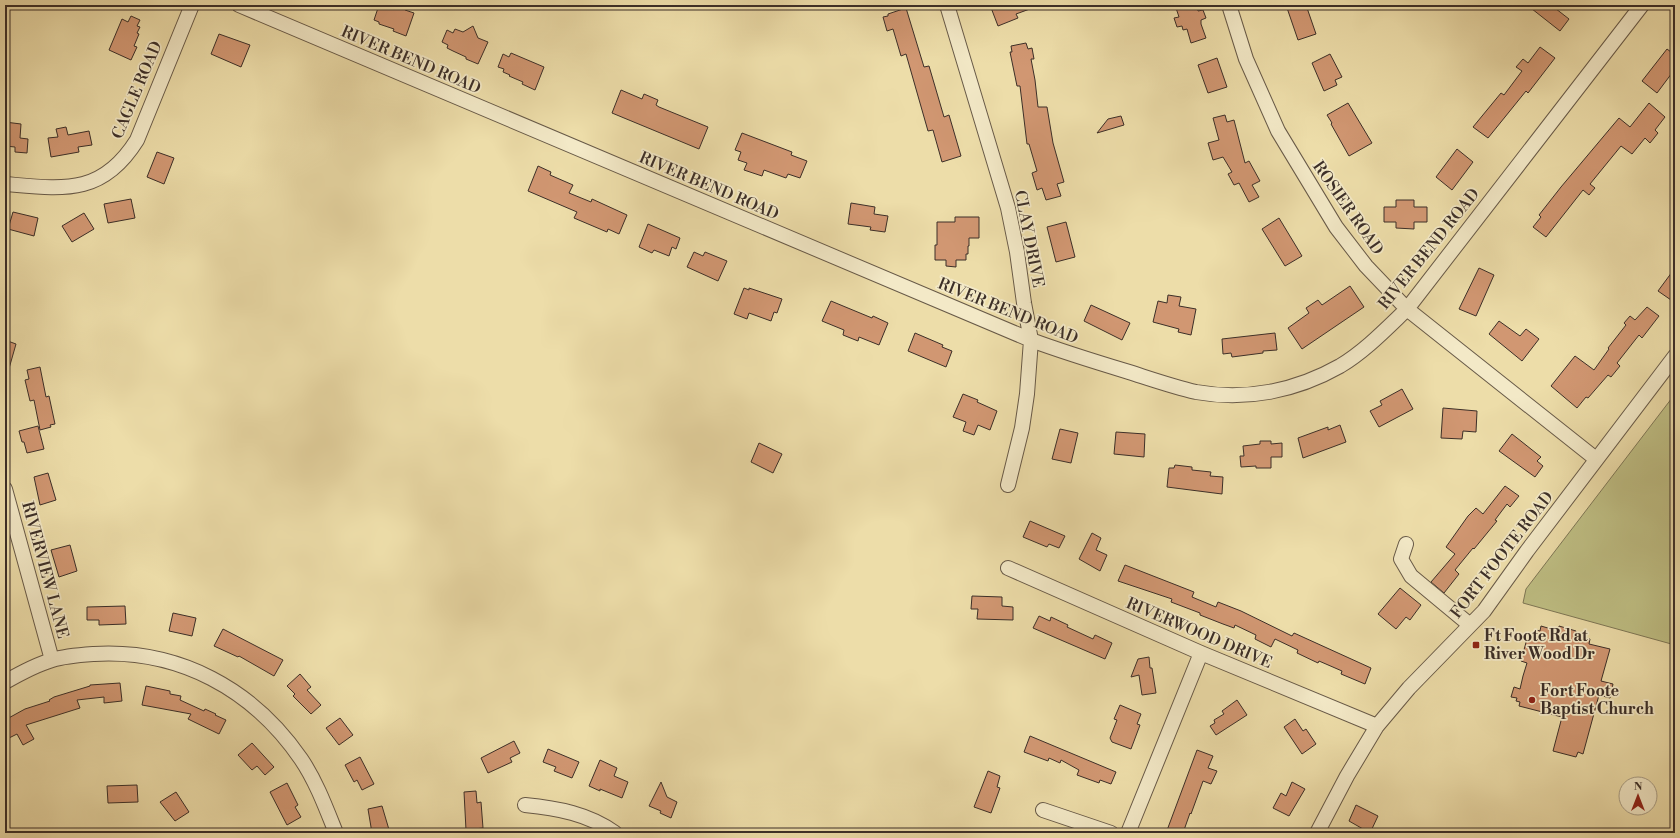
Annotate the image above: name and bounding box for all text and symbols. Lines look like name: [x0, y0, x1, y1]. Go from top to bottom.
street label: RIVER BEND ROAD: [338, 22, 484, 98]
street label: CAGLE ROAD: [107, 38, 167, 142]
street label: RIVER BEND ROAD: [636, 148, 782, 224]
street label: ROSIER ROAD: [1308, 157, 1388, 259]
street label: RIVER BEND ROAD: [1374, 184, 1484, 314]
street label: CLAY DRIVE: [1010, 189, 1048, 289]
street label: RIVER BEND ROAD: [935, 274, 1081, 348]
street label: FORT FOOTE ROAD: [1446, 487, 1558, 623]
street label: RIVERVIEW LANE: [17, 499, 73, 641]
street label: RIVERWOOD DRIVE: [1123, 593, 1275, 673]
place label: Ft Foote Rd at River Wood Dr: [1484, 626, 1595, 664]
marker: Ft Foote Rd at River Wood Dr: [1471, 640, 1481, 650]
place label: Fort Foote Baptist Church: [1540, 681, 1654, 719]
marker: Fort Foote Baptist Church: [1527, 695, 1537, 705]
north arrow: [1618, 776, 1658, 816]
text: N: [1634, 780, 1643, 794]

